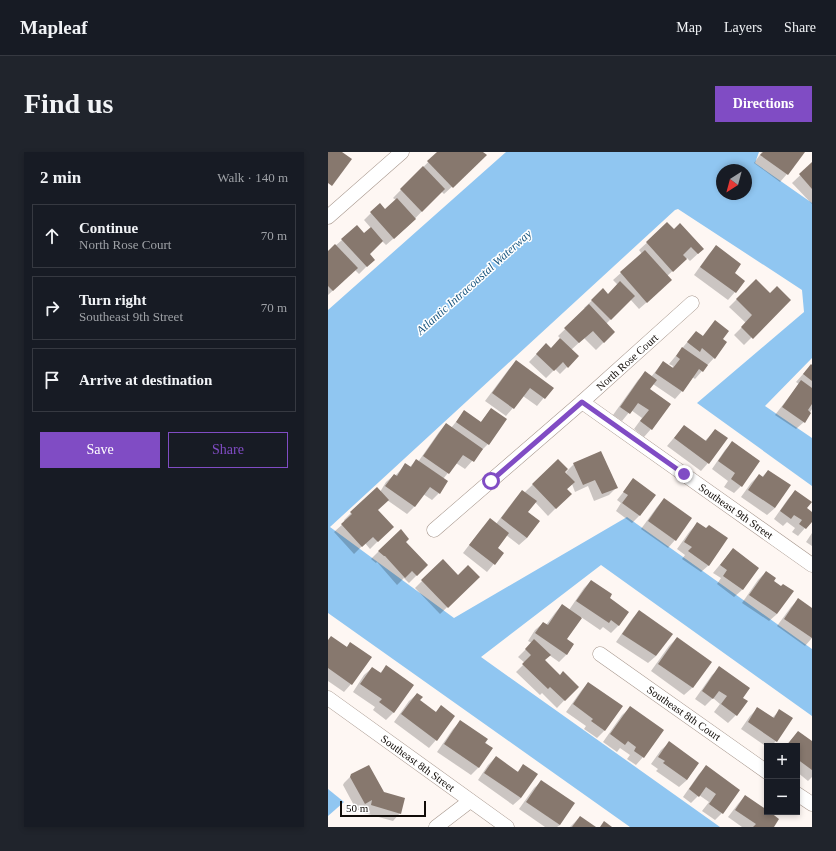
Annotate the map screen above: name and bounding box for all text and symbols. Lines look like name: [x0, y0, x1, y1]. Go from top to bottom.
text: Mapleaf: [20, 17, 88, 38]
text: Map: [676, 20, 702, 35]
text: Layers: [724, 20, 762, 35]
text: Share: [784, 20, 816, 35]
button: Directions: [715, 86, 812, 122]
text: Find us: [24, 88, 114, 119]
north arrow: [716, 164, 752, 200]
text: 2 min: [40, 168, 81, 187]
text: Walk · 140 m: [217, 170, 288, 185]
text: Continue: [79, 220, 138, 236]
icon: ahead: [41, 225, 63, 247]
water label: Atlantic Intracoastal Waterway: [413, 226, 535, 338]
text: 70 m: [261, 228, 287, 243]
text: North Rose Court: [79, 237, 171, 252]
text: Turn right: [79, 292, 146, 308]
icon: right: [41, 297, 63, 319]
text: 70 m: [261, 300, 287, 315]
text: Southeast 9th Street: [79, 309, 183, 324]
street label: North Rose Court: [594, 331, 660, 393]
icon: arrive: [41, 369, 63, 391]
text: Arrive at destination: [79, 372, 212, 388]
button: Save: [40, 432, 160, 468]
button: Share: [168, 432, 288, 468]
route end: [675, 465, 693, 483]
route start: [482, 472, 500, 490]
street label: Southeast 9th Street: [697, 481, 775, 541]
street label: Southeast 8th Court: [645, 683, 723, 743]
street label: Southeast 8th Street: [379, 732, 457, 794]
map controls: [764, 743, 800, 815]
button: +: [764, 743, 800, 779]
button: −: [764, 779, 800, 815]
scale bar: [340, 799, 426, 818]
text: 50 m: [346, 802, 368, 814]

